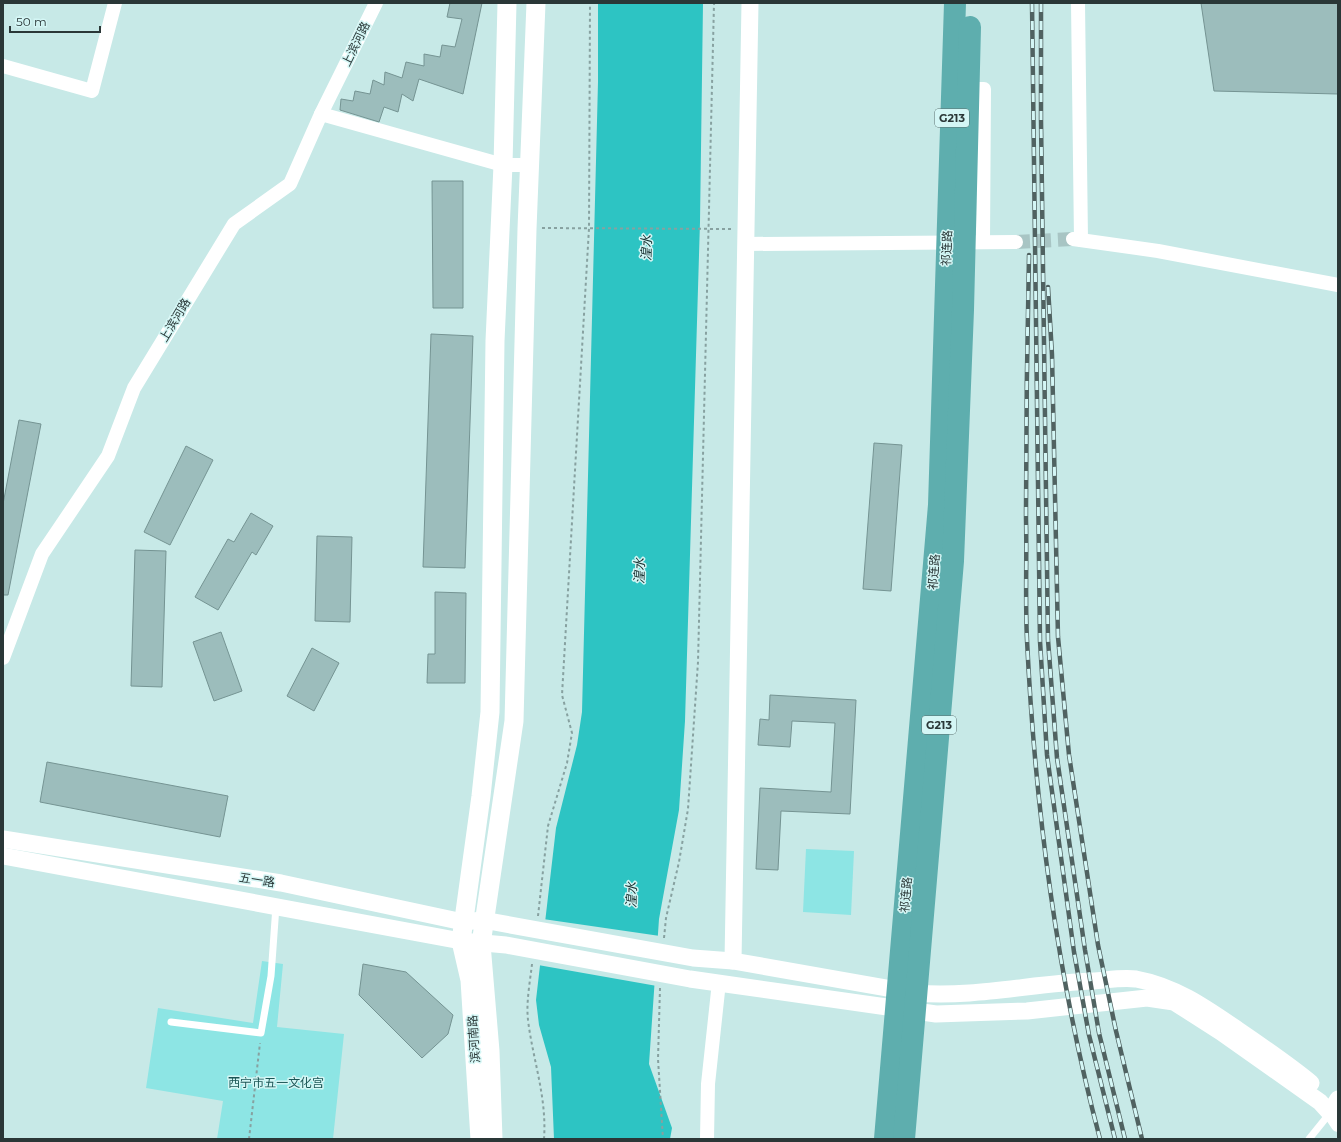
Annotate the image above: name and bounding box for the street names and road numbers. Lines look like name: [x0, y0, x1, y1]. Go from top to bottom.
street label: 上滨河路: [338, 19, 373, 69]
road number: G213: [935, 109, 969, 127]
street label: 祁连路: [938, 230, 955, 266]
street label: 上滨河路: [156, 295, 193, 344]
street label: 祁连路: [925, 553, 942, 590]
road number: G213: [922, 716, 956, 734]
street label: 五一路: [238, 869, 276, 890]
street label: 祁连路: [896, 876, 915, 914]
street label: 滨河南路: [464, 1015, 483, 1064]

